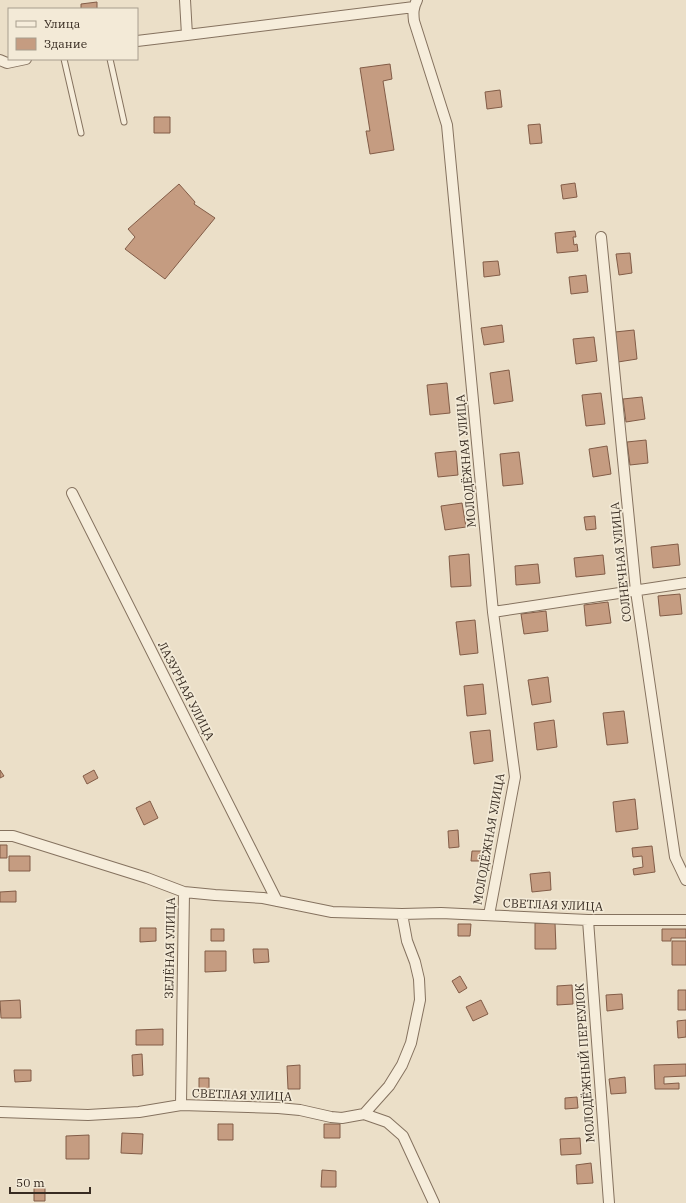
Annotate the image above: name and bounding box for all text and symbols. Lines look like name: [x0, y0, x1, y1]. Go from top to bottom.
legend: [8, 8, 138, 60]
text: Улица: [44, 16, 81, 31]
text: Здание: [44, 36, 87, 51]
street label: МОЛОДЁЖНАЯ УЛИЦА: [452, 393, 479, 528]
street label: СОЛНЕЧНАЯ УЛИЦА: [607, 501, 634, 623]
street label: ЛАЗУРНАЯ УЛИЦА: [155, 639, 218, 743]
street label: МОЛОДЁЖНАЯ УЛИЦА: [470, 771, 508, 906]
street label: СВЕТЛАЯ УЛИЦА: [503, 895, 604, 914]
street label: ЗЕЛЁНАЯ УЛИЦА: [161, 896, 178, 999]
street label: МОЛОДЁЖНЫЙ ПЕРЕУЛОК: [571, 982, 598, 1143]
street label: СВЕТЛАЯ УЛИЦА: [192, 1085, 293, 1104]
scale bar: [10, 1169, 90, 1195]
text: 50 m: [16, 1175, 45, 1190]

